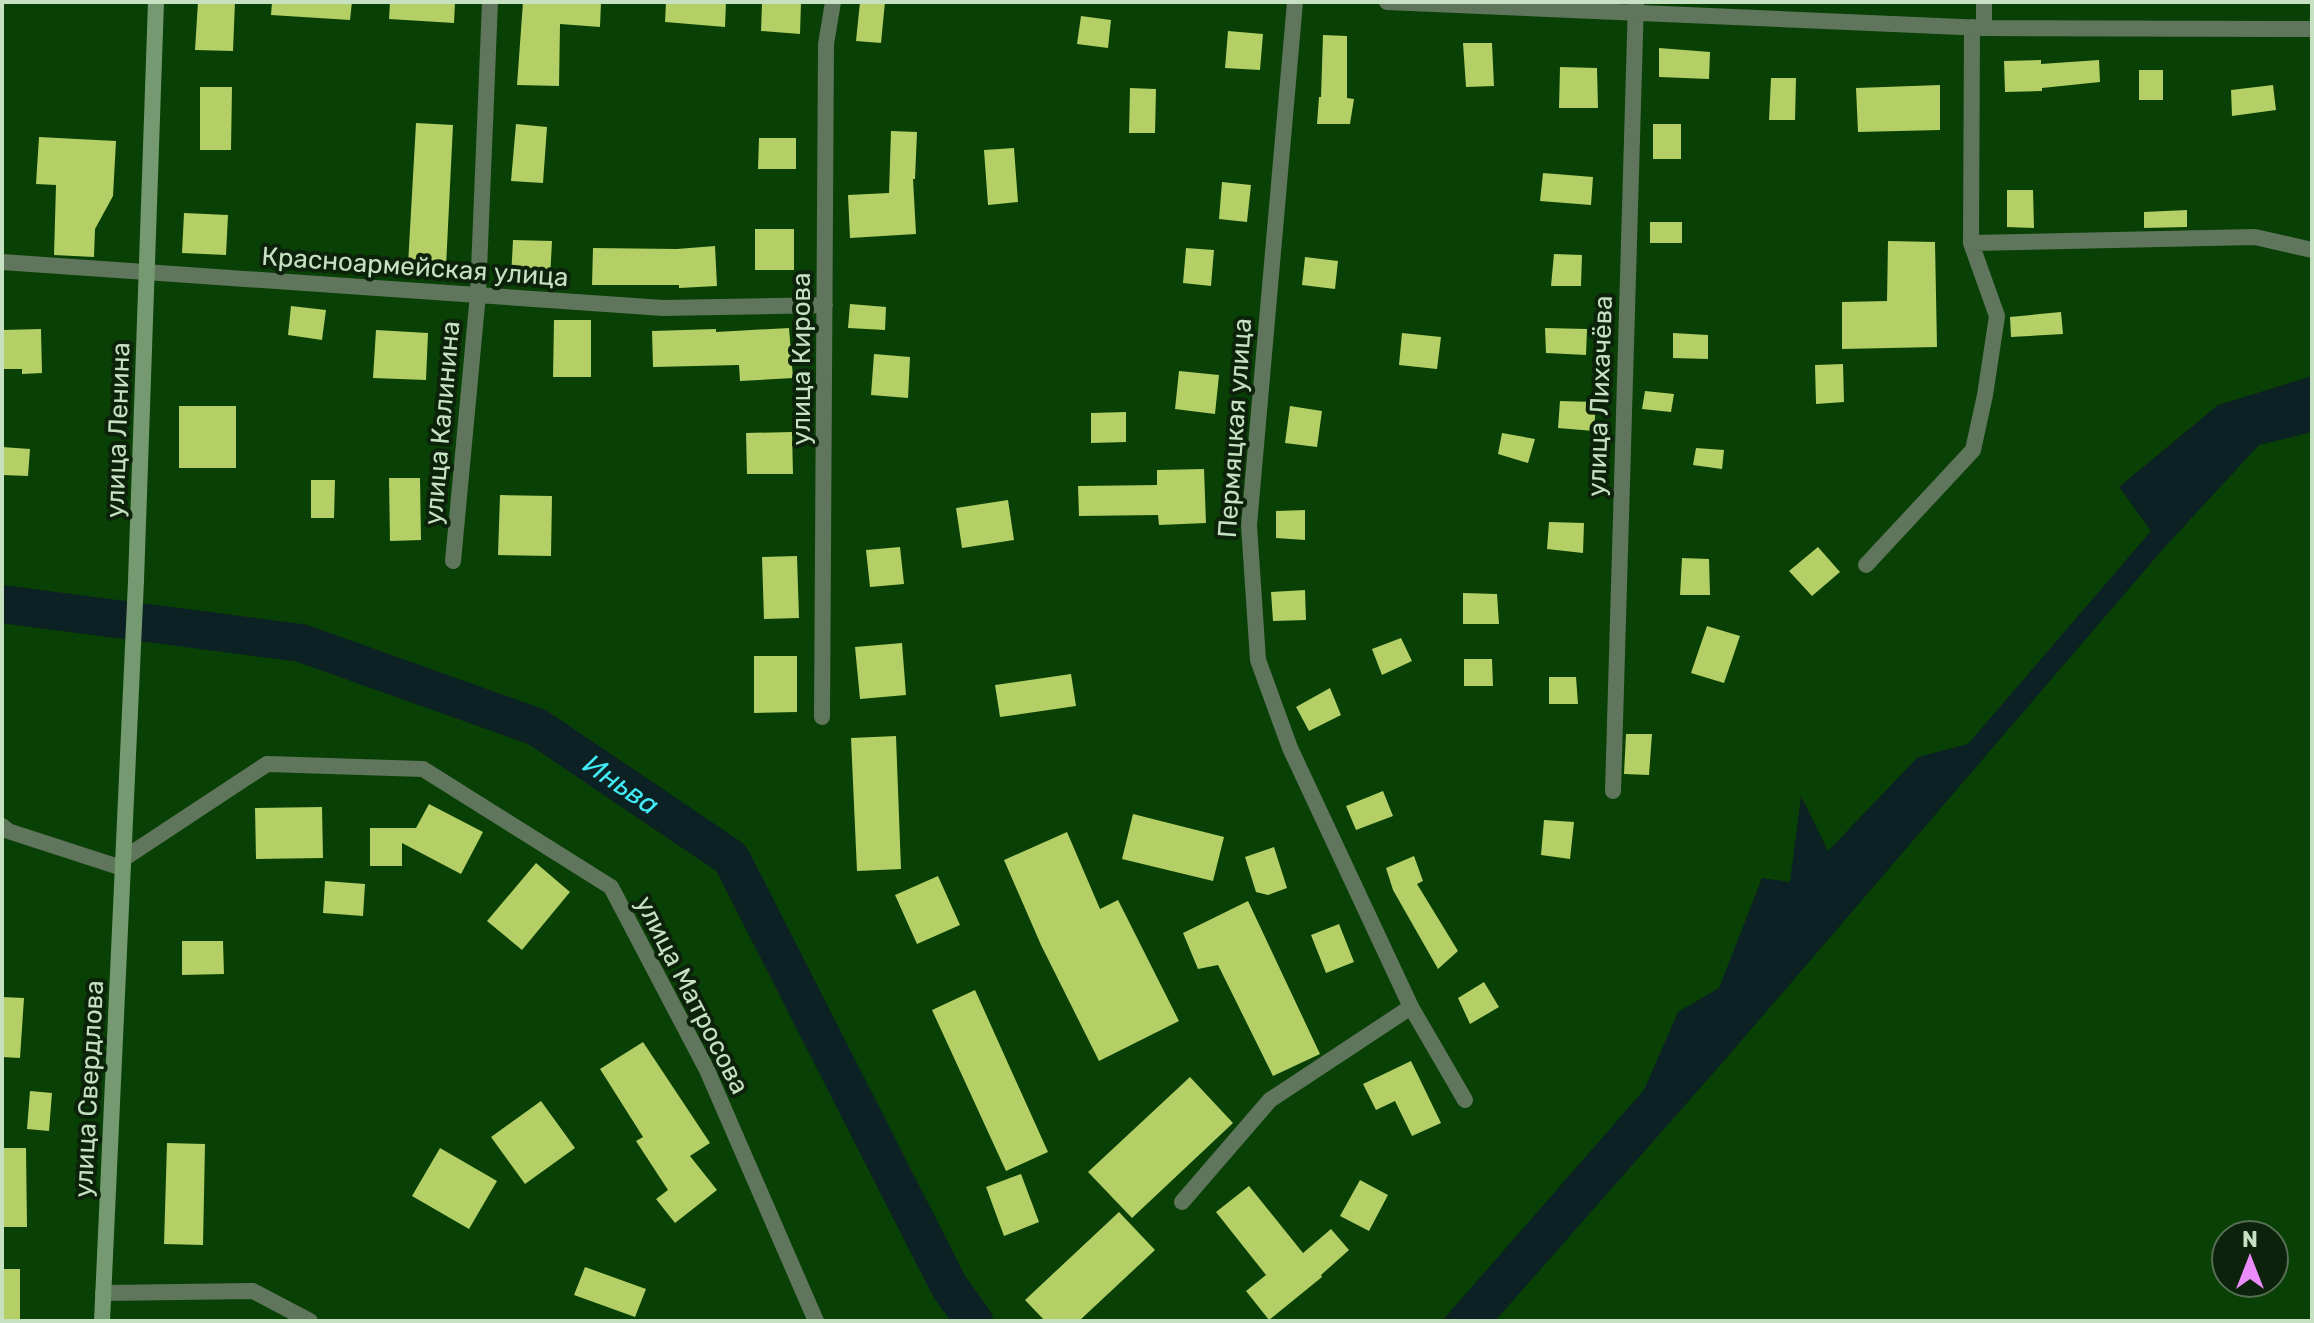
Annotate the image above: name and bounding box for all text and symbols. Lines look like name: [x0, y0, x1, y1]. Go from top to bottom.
street label: Красноармейская улица: [261, 241, 569, 293]
street label: улица Кирова: [786, 273, 817, 445]
street label: улица Лихачёва: [1581, 295, 1619, 497]
street label: Пермяцкая улица: [1212, 317, 1258, 539]
street label: улица Калинина: [418, 320, 466, 526]
street label: улица Ленина: [99, 342, 137, 518]
water label: Иньва: [577, 747, 666, 821]
street label: улица Матросова: [629, 891, 755, 1099]
street label: улица Свердлова: [68, 980, 110, 1198]
north arrow: [2210, 1219, 2290, 1299]
text: N: [2242, 1226, 2258, 1253]

